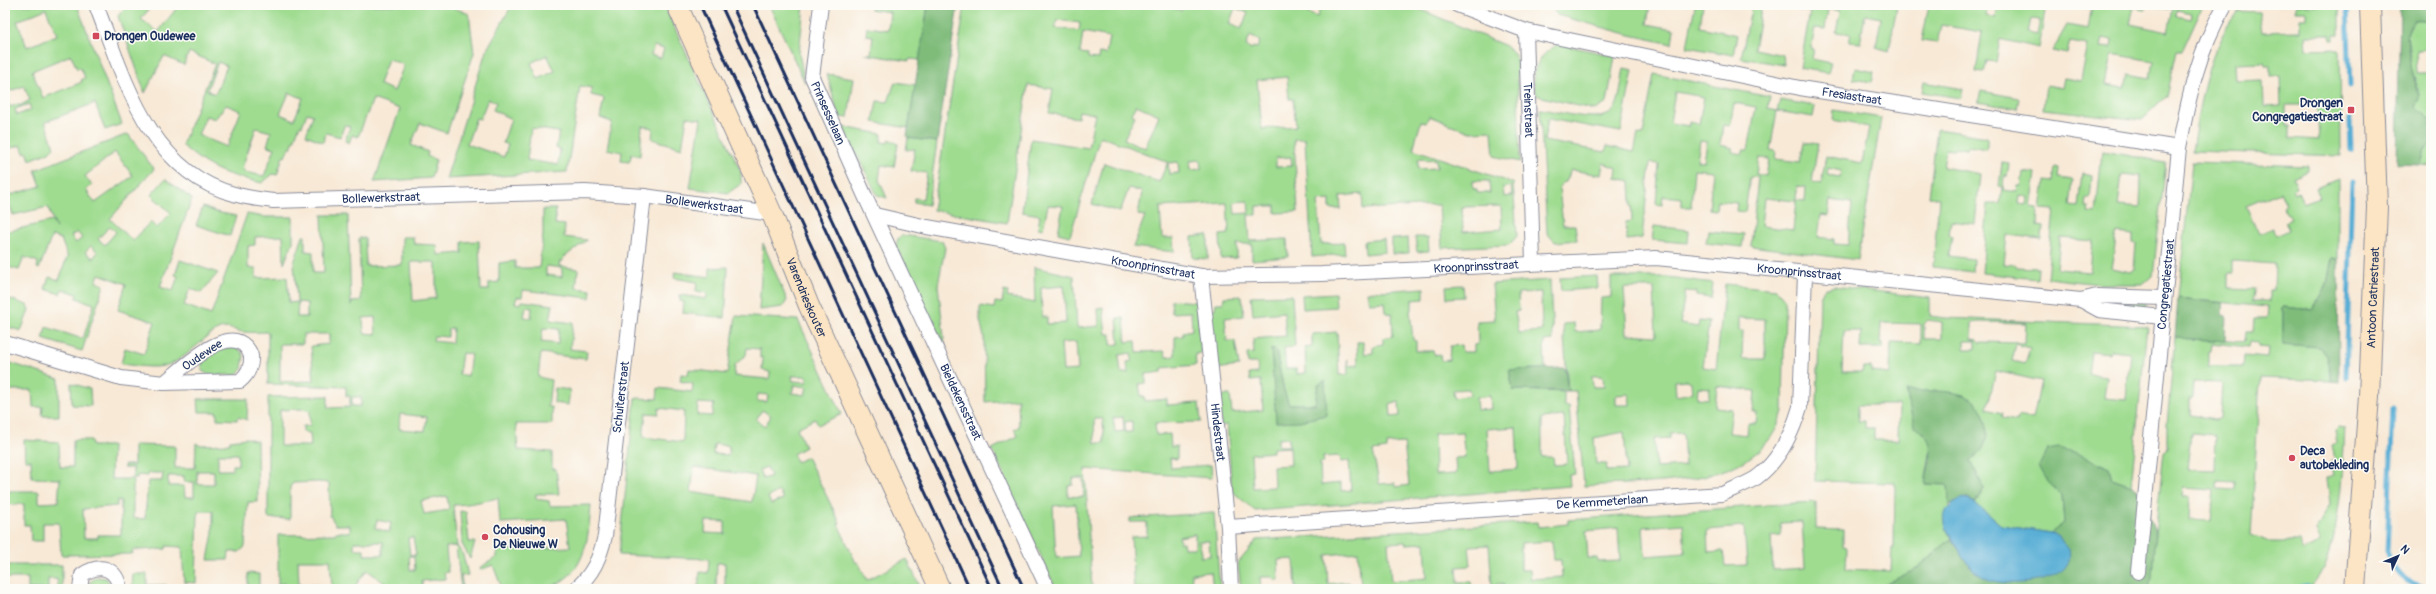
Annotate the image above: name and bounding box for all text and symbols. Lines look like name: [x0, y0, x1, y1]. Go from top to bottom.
place label: Drongen Oudewee: [104, 29, 196, 44]
marker: Drongen Oudewee: [91, 31, 101, 41]
street label: Prinsesselaan: [807, 79, 848, 147]
street label: Treinstraat: [1520, 82, 1536, 138]
street label: Fresiastraat: [1821, 85, 1883, 109]
place label: Drongen Congregatiestraat: [2252, 96, 2344, 125]
marker: Drongen Congregatiestraat: [2346, 105, 2356, 115]
street label: Bollewerkstraat: [342, 190, 421, 207]
street label: Bollewerkstraat: [664, 192, 744, 218]
street label: Congregatiestraat: [2154, 238, 2178, 330]
street label: Antoon Catriestraat: [2364, 246, 2383, 349]
street label: Kroonprinsstraat: [1110, 253, 1196, 283]
street label: Varendrieskouter: [782, 256, 830, 341]
street label: Kroonprinsstraat: [1433, 258, 1519, 277]
street label: Kroonprinsstraat: [1756, 261, 1842, 284]
street label: Oudewee: [179, 336, 225, 374]
street label: Schuiterstraat: [610, 360, 633, 434]
street label: Bieldekensstraat: [936, 362, 985, 443]
street label: Hindestraat: [1207, 402, 1228, 462]
place label: Deca autobekleding: [2300, 444, 2369, 473]
marker: Deca autobekleding: [2287, 453, 2297, 463]
street label: De Kemmeterlaan: [1556, 492, 1649, 513]
place label: Cohousing De Nieuwe W: [493, 523, 558, 552]
marker: Cohousing De Nieuwe W: [480, 532, 490, 542]
north arrow: [2378, 536, 2418, 576]
text: N: [2398, 542, 2412, 557]

